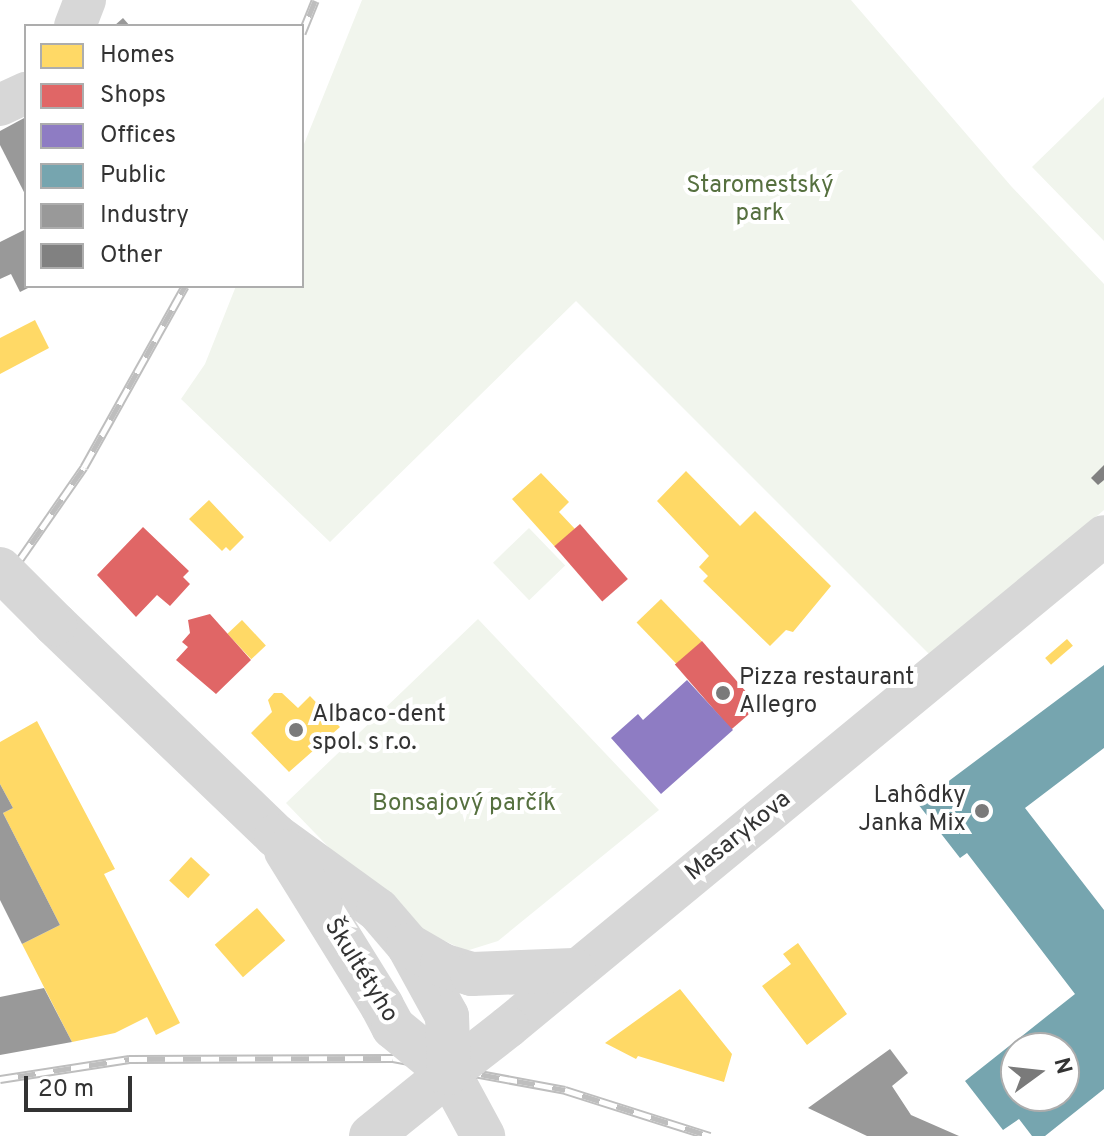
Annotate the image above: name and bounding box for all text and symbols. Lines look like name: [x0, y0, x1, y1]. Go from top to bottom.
legend: [24, 24, 304, 288]
text: Homes: [100, 41, 175, 71]
text: Shops: [100, 81, 166, 111]
text: Offices: [100, 121, 176, 151]
text: Public: [100, 161, 166, 191]
park label: Staromestský park: [686, 173, 834, 229]
text: Industry: [100, 201, 189, 231]
text: Other: [100, 241, 162, 271]
place label: Pizza restaurant Allegro: [739, 665, 914, 721]
marker: Pizza restaurant Allegro: [714, 684, 732, 702]
place label: Albaco-dent spol. s r.o.: [312, 702, 446, 758]
marker: Albaco-dent spol. s r.o.: [287, 721, 305, 739]
place label: Lahôdky Janka Mix: [858, 783, 966, 839]
street label: Masarykova: [681, 786, 797, 888]
park label: Bonsajový parčík: [372, 791, 556, 819]
marker: Lahôdky Janka Mix: [973, 802, 991, 820]
street label: Škultétyho: [317, 914, 403, 1028]
north arrow: [1000, 1032, 1080, 1112]
text: N: [1047, 1055, 1077, 1077]
scale bar: [28, 1060, 136, 1110]
text: 20 m: [38, 1075, 94, 1105]

